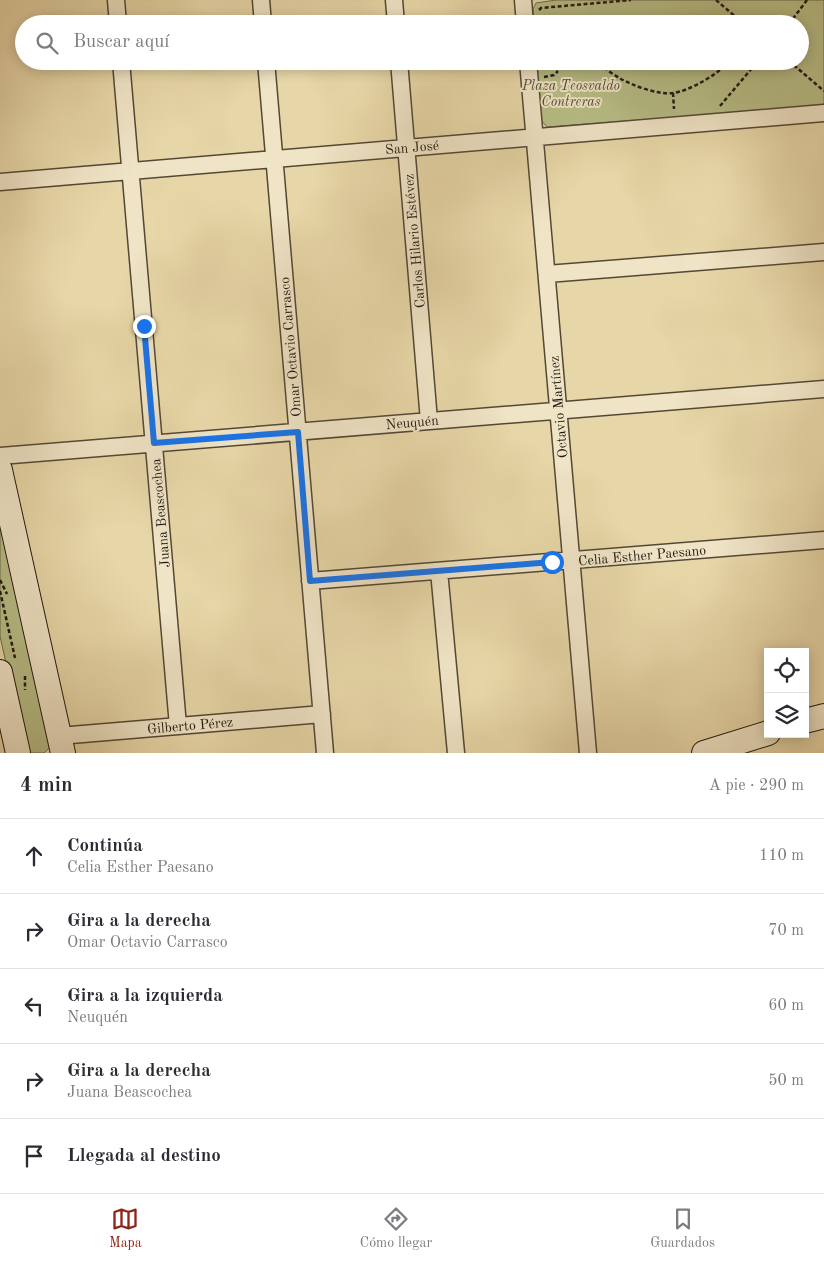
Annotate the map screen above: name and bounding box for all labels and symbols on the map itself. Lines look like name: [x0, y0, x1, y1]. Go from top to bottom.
park label: Plaza Teosvaldo Contreras: [521, 79, 620, 109]
street label: San José: [385, 139, 440, 157]
street label: Carlos Hilario Estévez: [402, 173, 428, 309]
street label: Omar Octavio Carrasco: [278, 276, 304, 418]
route end: [133, 315, 156, 338]
street label: Octavio Martínez: [548, 355, 570, 459]
street label: Neuquén: [385, 414, 440, 432]
street label: Juana Beascochea: [149, 458, 173, 568]
street label: Celia Esther Paesano: [578, 543, 707, 569]
route start: [541, 551, 564, 574]
street label: Gilberto Pérez: [146, 715, 234, 737]

